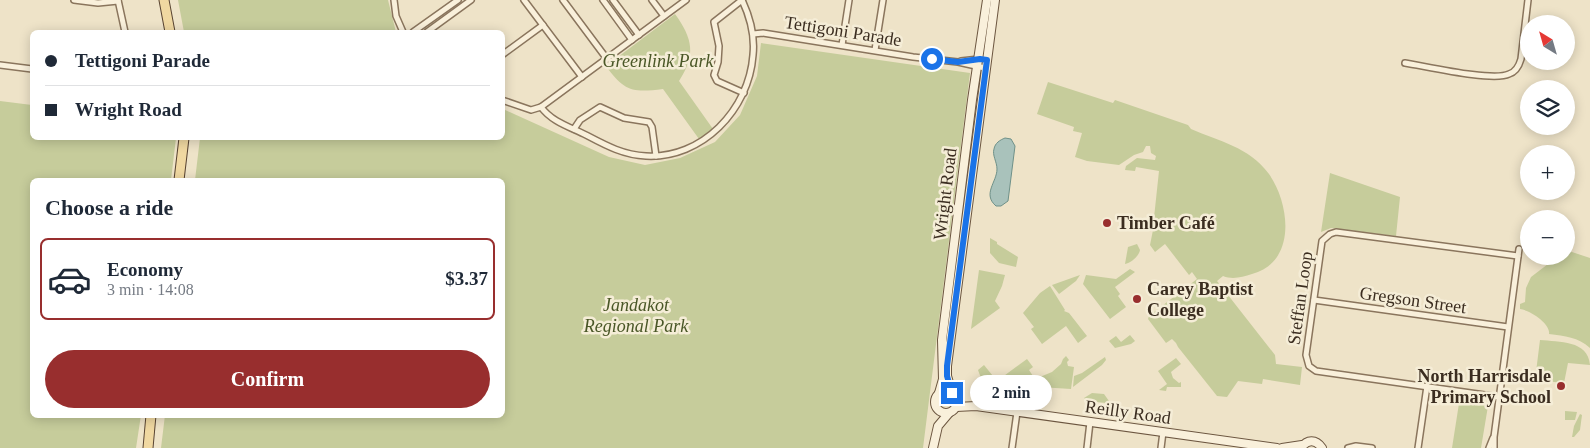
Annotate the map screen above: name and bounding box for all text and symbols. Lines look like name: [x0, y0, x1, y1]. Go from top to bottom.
street label: Tettigoni Parade: [783, 12, 903, 50]
north arrow: [1520, 15, 1575, 70]
map controls: [1520, 15, 1575, 265]
route start: [921, 48, 943, 70]
text: Tettigoni Parade: [75, 50, 210, 71]
park label: Greenlink Park: [603, 51, 714, 71]
button: layers: [1520, 80, 1575, 135]
text: Wright Road: [75, 99, 182, 120]
button: +: [1520, 145, 1575, 200]
street label: Wright Road: [929, 147, 961, 241]
text: Choose a ride: [45, 195, 173, 220]
button: −: [1520, 210, 1575, 265]
place label: Timber Café: [1117, 213, 1215, 233]
marker: Timber Café: [1101, 217, 1113, 229]
street label: Steffan Loop: [1284, 250, 1316, 346]
icon: car: [47, 257, 92, 302]
text: Economy: [107, 259, 183, 280]
text: $3.37: [445, 268, 488, 289]
place label: Carey Baptist College: [1147, 279, 1253, 320]
text: 3 min · 14:08: [107, 281, 194, 298]
street label: Gregson Street: [1358, 283, 1468, 317]
marker: Carey Baptist College: [1131, 293, 1143, 305]
park label: Jandakot Regional Park: [583, 295, 689, 336]
button: Confirm: [45, 350, 490, 408]
place label: North Harrisdale Primary School: [1418, 366, 1551, 407]
callout: 2 min: [970, 376, 1052, 410]
marker: North Harrisdale Primary School: [1555, 380, 1567, 392]
route end: [941, 382, 963, 404]
text: 2 min: [992, 384, 1030, 401]
street label: Reilly Road: [1084, 396, 1172, 428]

